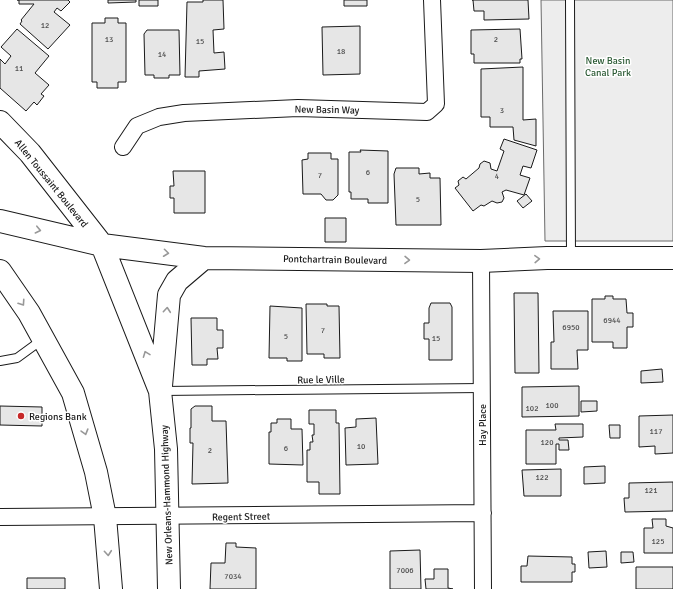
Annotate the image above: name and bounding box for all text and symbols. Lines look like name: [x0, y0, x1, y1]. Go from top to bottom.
house number: 12: [41, 20, 49, 30]
house number: 13: [105, 34, 113, 44]
house number: 2: [494, 34, 498, 44]
house number: 15: [196, 36, 204, 46]
house number: 18: [337, 46, 345, 56]
house number: 14: [158, 49, 167, 59]
park label: New Basin Canal Park: [585, 55, 631, 79]
house number: 11: [15, 63, 23, 73]
street label: New Basin Way: [295, 103, 360, 117]
house number: 3: [500, 105, 504, 115]
street label: Allen Toussaint Boulevard: [12, 137, 90, 230]
house number: 6: [366, 167, 370, 177]
house number: 7: [318, 170, 322, 180]
house number: 4: [495, 171, 500, 181]
house number: 5: [416, 194, 420, 204]
one-way arrow: [35, 225, 41, 233]
one-way arrow: [163, 248, 169, 257]
street label: Pontchartrain Boulevard: [283, 253, 387, 267]
one-way arrow: [534, 254, 540, 263]
one-way arrow: [404, 256, 410, 264]
one-way arrow: [17, 299, 25, 306]
one-way arrow: [163, 307, 172, 313]
house number: 6944: [603, 315, 621, 325]
house number: 6950: [562, 322, 580, 332]
house number: 7: [321, 325, 325, 335]
house number: 5: [284, 331, 288, 341]
house number: 15: [432, 333, 440, 343]
one-way arrow: [143, 351, 151, 359]
street label: Rue le Ville: [297, 374, 345, 386]
house number: 100: [546, 400, 558, 410]
house number: 102: [526, 403, 538, 413]
street label: Hay Place: [477, 404, 489, 446]
marker: Regions Bank: [16, 411, 26, 421]
place label: Regions Bank: [29, 411, 87, 423]
street label: New Orleans-Hammond Highway: [159, 424, 175, 565]
house number: 117: [650, 426, 662, 436]
one-way arrow: [80, 428, 88, 435]
house number: 120: [541, 437, 553, 447]
house number: 10: [357, 441, 365, 451]
house number: 6: [284, 443, 288, 453]
house number: 2: [208, 445, 212, 455]
house number: 122: [536, 472, 548, 482]
house number: 121: [645, 485, 657, 495]
street label: Regent Street: [212, 510, 271, 524]
house number: 125: [652, 536, 664, 546]
one-way arrow: [104, 550, 113, 556]
house number: 7006: [396, 565, 414, 575]
house number: 7034: [224, 571, 242, 581]

